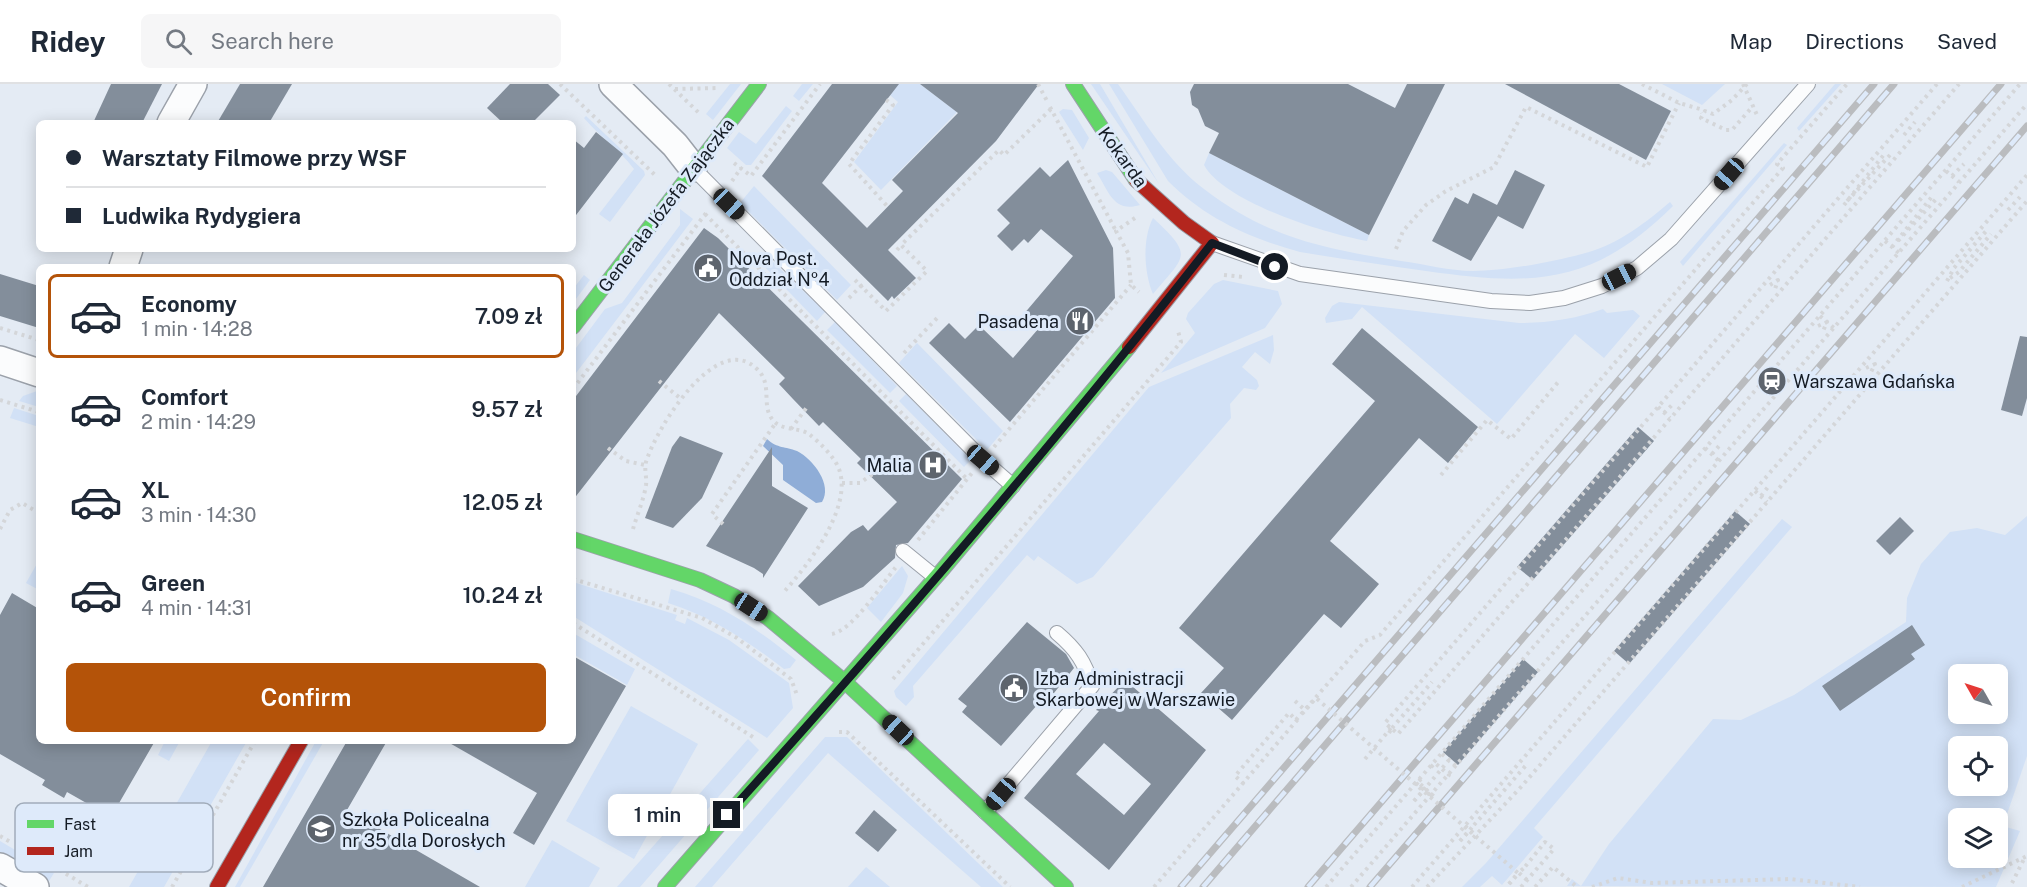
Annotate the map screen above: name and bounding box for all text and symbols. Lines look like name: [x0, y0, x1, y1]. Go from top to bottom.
search box: [141, 14, 561, 68]
text: Ridey: [30, 25, 105, 58]
icon: search: [162, 25, 195, 58]
text: Search here: [210, 28, 334, 54]
text: Map: [1730, 29, 1772, 54]
text: Directions: [1805, 29, 1904, 54]
text: Saved: [1937, 29, 1997, 54]
street label: Generała Józefa Zajączka: [594, 114, 738, 296]
street label: Kokarda: [1094, 123, 1152, 191]
text: Warsztaty Filmowe przy WSF: [102, 145, 407, 171]
car: [1710, 155, 1748, 193]
car: [710, 185, 748, 223]
text: Ludwika Rydygiera: [102, 203, 301, 229]
place label: Nova Post. Oddział №4: [729, 248, 830, 290]
public building icon: Nova Post. Oddział №4: [692, 252, 724, 284]
route start: [1261, 253, 1288, 280]
car: [1599, 261, 1639, 293]
icon: car: [69, 289, 123, 343]
text: Economy: [141, 291, 237, 317]
text: 7.09 zł: [475, 303, 543, 329]
restaurant icon: Pasadena: [1064, 305, 1096, 337]
place label: Pasadena: [978, 311, 1059, 332]
text: 1 min · 14:28: [141, 317, 253, 341]
station icon: Warszawa Gdańska: [1756, 365, 1788, 397]
place label: Warszawa Gdańska: [1793, 371, 1955, 392]
icon: car: [69, 382, 123, 436]
text: Comfort: [141, 384, 228, 410]
text: 9.57 zł: [471, 396, 543, 422]
text: 2 min · 14:29: [141, 410, 256, 434]
car: [964, 441, 1002, 479]
hospital icon: Malia: [917, 449, 949, 481]
place label: Malia: [866, 455, 912, 476]
icon: car: [69, 475, 123, 529]
text: XL: [141, 477, 169, 503]
text: 12.05 zł: [463, 489, 543, 515]
text: 3 min · 14:30: [141, 503, 257, 527]
icon: car: [69, 568, 123, 622]
text: Green: [141, 570, 205, 596]
text: 10.24 zł: [462, 582, 543, 608]
car: [731, 590, 771, 624]
text: 4 min · 14:31: [141, 596, 253, 620]
button: Confirm: [66, 663, 546, 732]
north arrow: [1948, 664, 2008, 724]
map controls: [1948, 664, 2008, 868]
place label: Izba Administracji Skarbowej w Warszawie: [1035, 668, 1235, 710]
public building icon: Izba Administracji Skarbowej w Warszawie: [998, 672, 1030, 704]
car: [879, 711, 917, 749]
button: locate: [1948, 736, 2008, 796]
car: [983, 774, 1019, 814]
callout: 1 min: [607, 794, 706, 836]
route end: [713, 801, 740, 828]
legend: [15, 803, 213, 872]
text: 1 min: [634, 803, 681, 827]
button: layers: [1948, 808, 2008, 868]
place label: Szkoła Policealna nr 35 dla Dorosłych: [342, 809, 506, 851]
school or university icon: Szkoła Policealna nr 35 dla Dorosłych: [305, 813, 337, 845]
text: Fast: [64, 815, 96, 834]
text: Jam: [64, 842, 93, 861]

